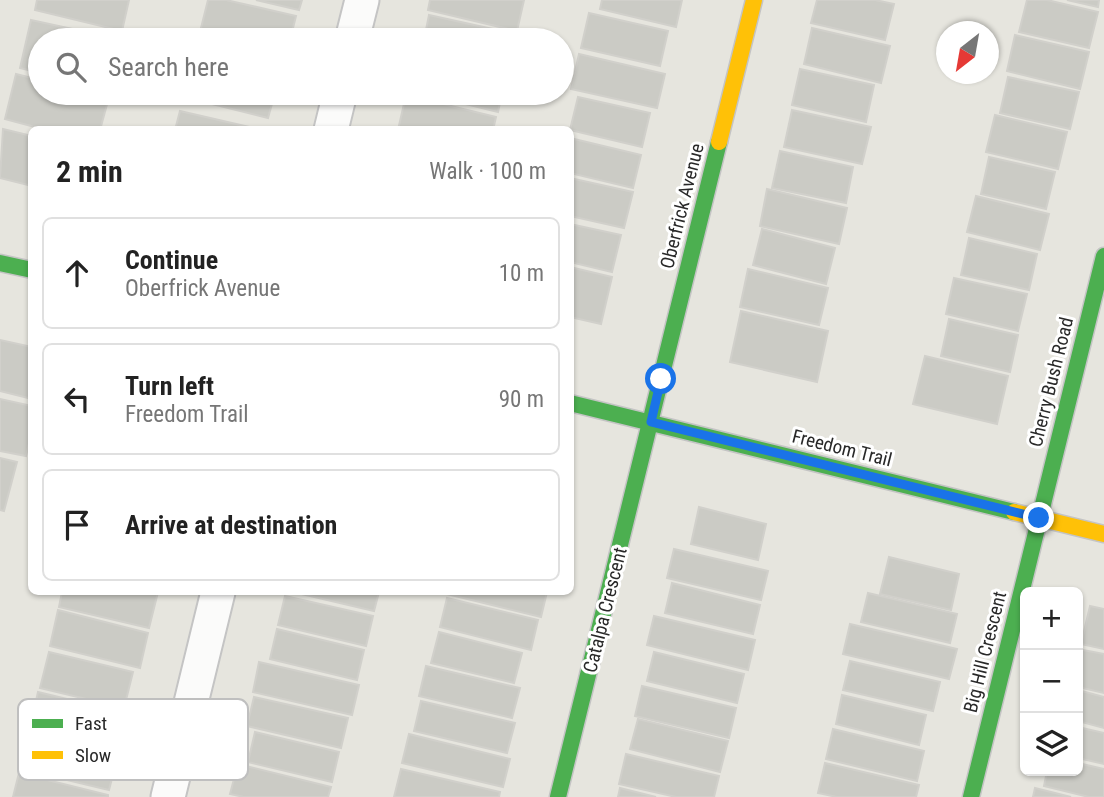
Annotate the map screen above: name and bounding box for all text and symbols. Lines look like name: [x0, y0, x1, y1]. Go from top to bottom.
north arrow: [936, 21, 999, 84]
search box: [28, 28, 574, 105]
icon: search: [52, 48, 90, 86]
text: Search here: [108, 52, 229, 82]
street label: Oberfrick Avenue: [655, 141, 709, 271]
text: 2 min: [56, 154, 123, 189]
text: Walk · 100 m: [429, 158, 546, 185]
text: Continue: [125, 245, 218, 275]
icon: ahead: [58, 254, 96, 292]
text: 10 m: [499, 260, 544, 287]
text: Oberfrick Avenue: [125, 275, 280, 302]
street label: Cherry Bush Road: [1024, 315, 1078, 449]
route start: [645, 363, 676, 394]
text: Turn left: [125, 371, 214, 401]
icon: left: [58, 380, 96, 418]
text: 90 m: [499, 386, 544, 413]
text: Freedom Trail: [125, 401, 249, 428]
street label: Freedom Trail: [790, 425, 894, 471]
route end: [1023, 502, 1054, 533]
icon: arrive: [58, 506, 96, 544]
text: Arrive at destination: [125, 510, 337, 540]
street label: Catalpa Crescent: [578, 545, 632, 675]
map controls: [1020, 587, 1083, 776]
button: +: [1020, 587, 1083, 650]
street label: Big Hill Crescent: [959, 589, 1011, 715]
button: −: [1020, 650, 1083, 713]
legend: [18, 699, 248, 780]
text: Fast: [75, 712, 107, 735]
button: layers: [1020, 713, 1083, 776]
text: Slow: [75, 744, 111, 767]

